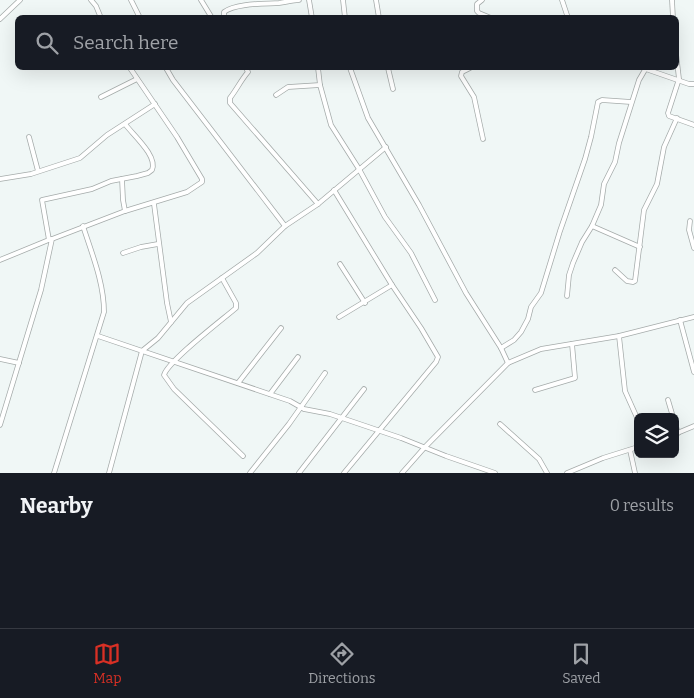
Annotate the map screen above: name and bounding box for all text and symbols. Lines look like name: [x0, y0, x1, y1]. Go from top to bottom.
search box: [15, 15, 679, 70]
icon: search: [33, 29, 61, 57]
text: Search here: [73, 31, 178, 54]
map controls: [634, 413, 679, 458]
button: layers: [634, 413, 679, 458]
text: Nearby: [20, 493, 93, 519]
text: 0 results: [610, 496, 674, 515]
tab: Map: [93, 640, 122, 687]
tab: Directions: [308, 640, 376, 687]
tab: Saved: [562, 640, 601, 687]

